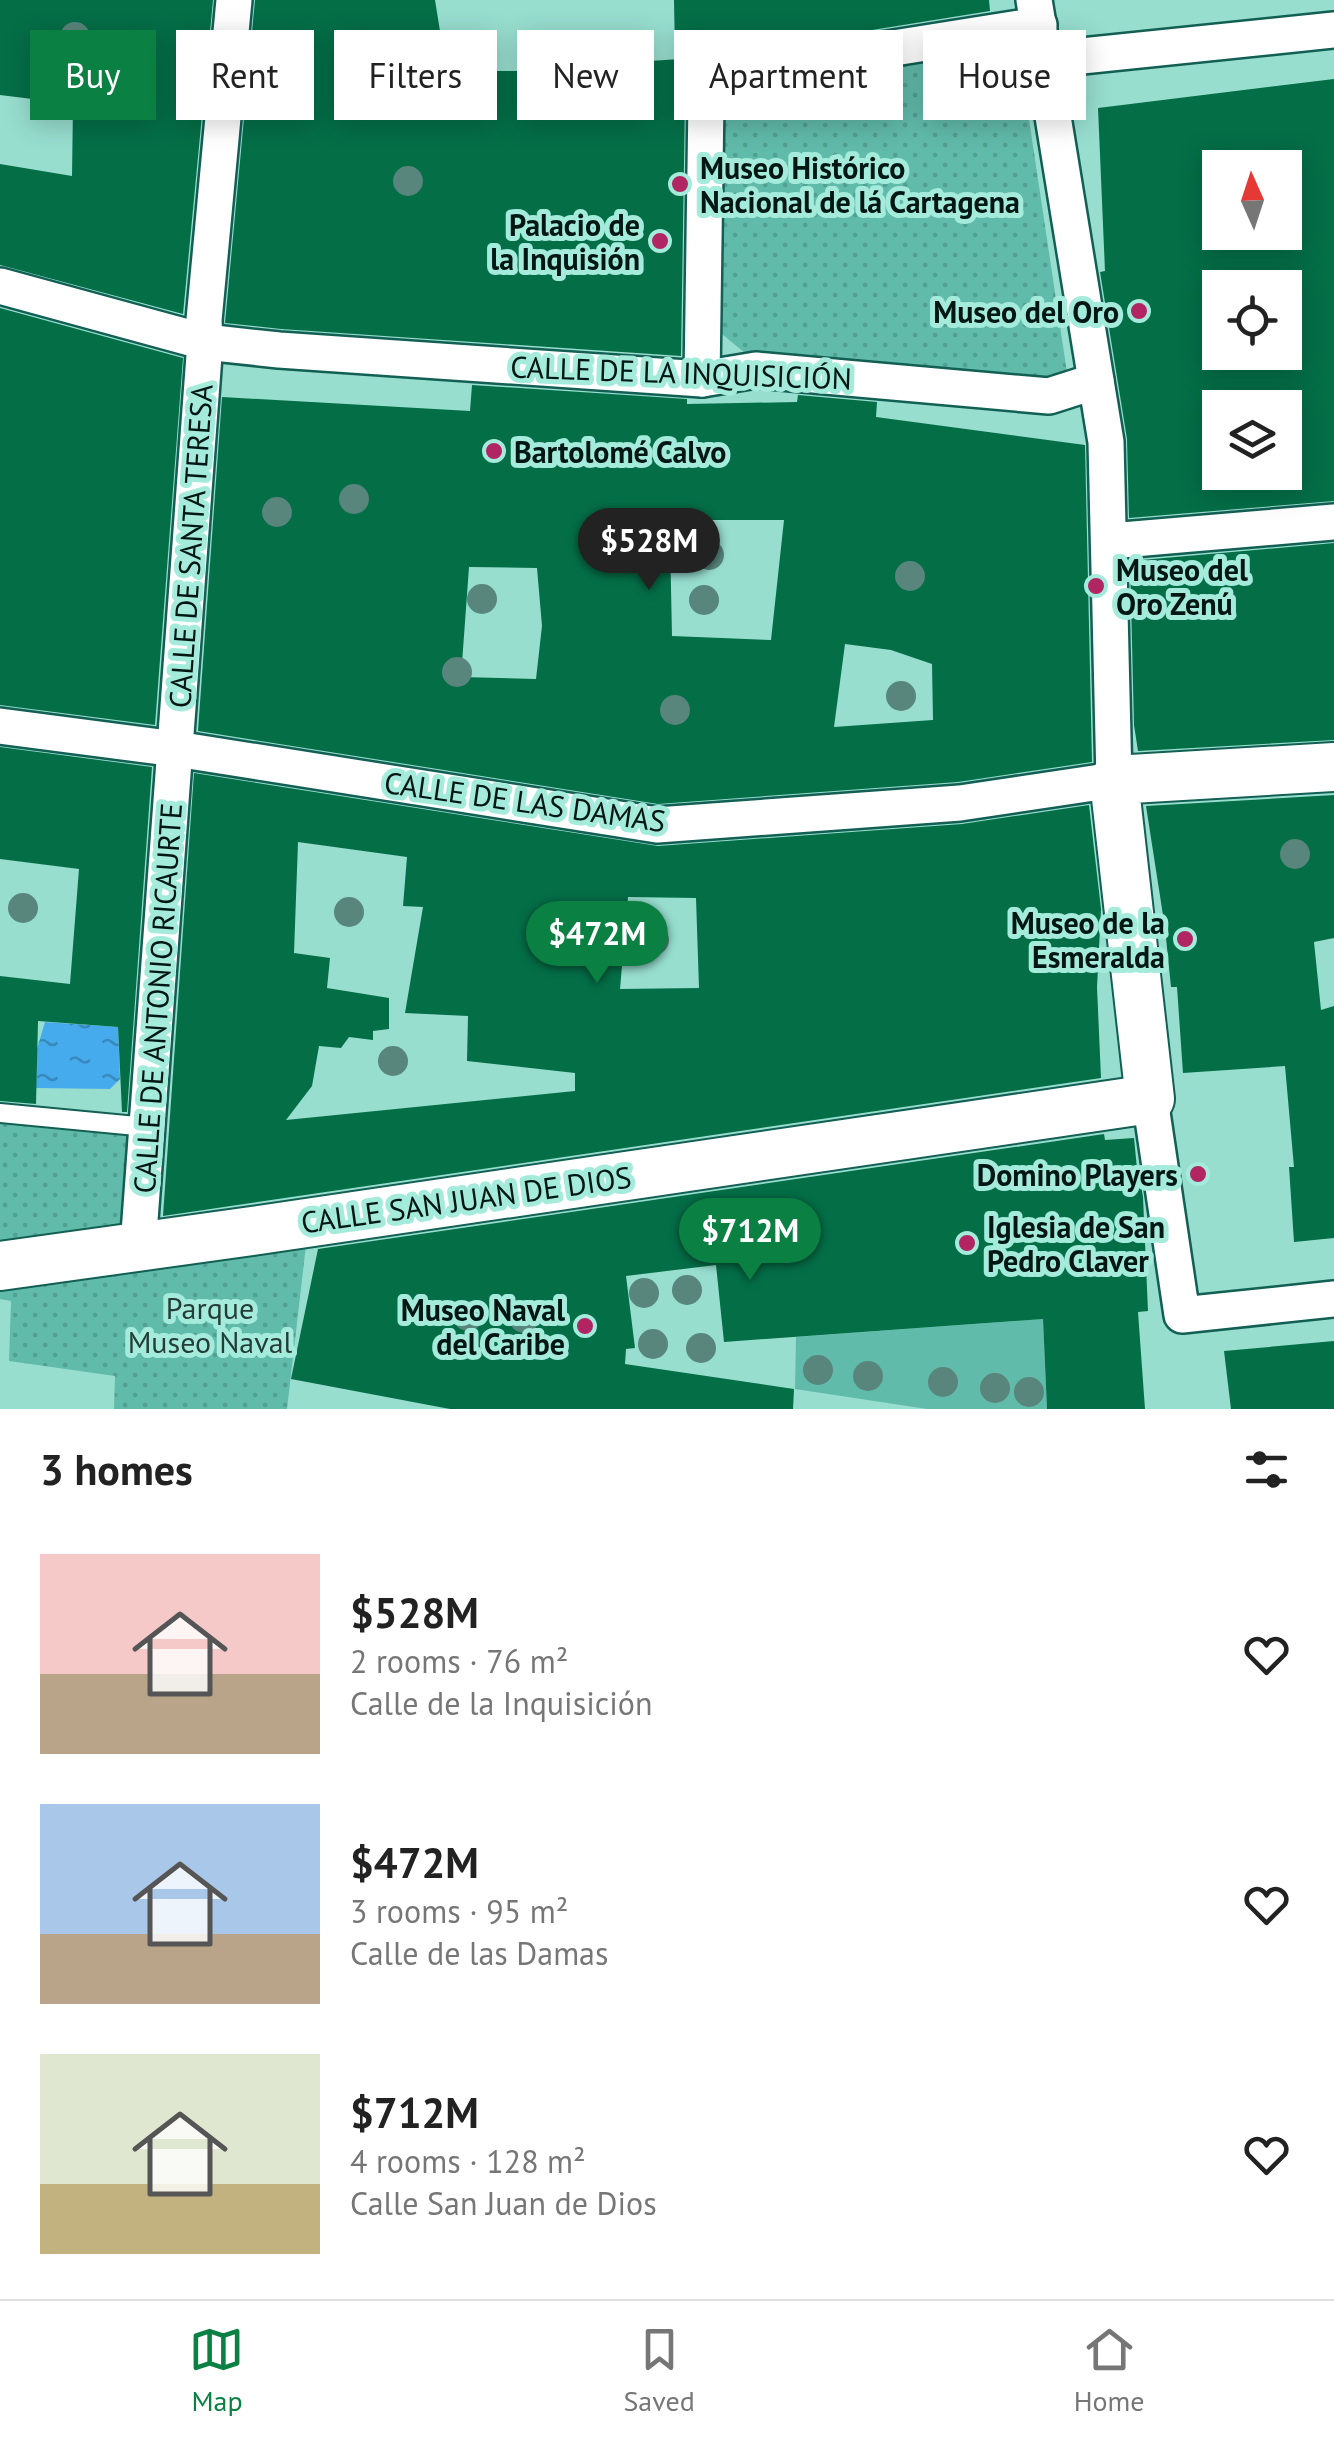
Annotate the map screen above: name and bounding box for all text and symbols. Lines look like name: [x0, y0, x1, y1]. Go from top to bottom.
chip: Buy: [30, 30, 156, 120]
chip: Rent: [176, 30, 314, 120]
chip: Filters: [334, 30, 497, 120]
chip: New: [517, 30, 654, 120]
chip: Apartment: [674, 30, 903, 120]
chip: House: [923, 30, 1086, 120]
place label: Museo Histórico Nacional de lá Cartagena: [700, 148, 1020, 221]
north arrow: [1202, 150, 1302, 250]
map controls: [1202, 150, 1302, 490]
marker: Museo Histórico Nacional de lá Cartagena: [669, 173, 691, 195]
place label: Palacio de la Inquisión: [490, 205, 640, 278]
marker: Palacio de la Inquisión: [649, 230, 671, 252]
button: locate: [1202, 270, 1302, 370]
place label: Museo del Oro: [933, 292, 1119, 331]
marker: Museo del Oro: [1128, 300, 1150, 322]
street label: CALLE DE LA INQUISICIÓN: [510, 347, 852, 397]
street label: CALLE DE SANTA TERESA: [159, 382, 221, 709]
button: layers: [1202, 390, 1302, 490]
place label: Bartolomé Calvo: [514, 432, 726, 471]
marker: Bartolomé Calvo: [483, 440, 505, 462]
pin: $528M: [579, 508, 719, 593]
text: $528M: [600, 519, 698, 561]
place label: Museo del Oro Zenú: [1116, 550, 1248, 623]
marker: Museo del Oro Zenú: [1085, 575, 1107, 597]
street label: CALLE DE LAS DAMAS: [382, 762, 668, 840]
street label: CALLE DE ANTONIO RICAURTE: [124, 801, 190, 1195]
pin: $472M: [527, 901, 667, 986]
place label: Museo de la Esmeralda: [1011, 903, 1165, 976]
text: $472M: [548, 912, 646, 954]
marker: Museo de la Esmeralda: [1174, 928, 1196, 950]
place label: Domino Players: [977, 1155, 1178, 1194]
street label: CALLE SAN JUAN DE DIOS: [298, 1157, 634, 1241]
marker: Domino Players: [1187, 1163, 1209, 1185]
pin: $712M: [680, 1198, 820, 1283]
place label: Iglesia de San Pedro Claver: [987, 1207, 1165, 1280]
text: $712M: [701, 1209, 799, 1251]
marker: Iglesia de San Pedro Claver: [956, 1232, 978, 1254]
park label: Parque Museo Naval: [128, 1288, 293, 1361]
place label: Museo Naval del Caribe: [401, 1290, 565, 1363]
marker: Museo Naval del Caribe: [574, 1315, 596, 1337]
text: 3 homes: [40, 1442, 193, 1497]
icon: filters: [1239, 1442, 1294, 1497]
text: $528M: [350, 1585, 479, 1640]
icon: home: [120, 1594, 240, 1714]
icon: heart: [1239, 1627, 1294, 1682]
text: 2 rooms · 76 m²: [350, 1640, 568, 1682]
text: Calle de la Inquisición: [350, 1682, 652, 1724]
text: $472M: [350, 1835, 479, 1890]
icon: home: [120, 1844, 240, 1964]
icon: heart: [1239, 1877, 1294, 1932]
text: 3 rooms · 95 m²: [350, 1890, 568, 1932]
text: Calle de las Damas: [350, 1932, 608, 1974]
text: $712M: [350, 2085, 479, 2140]
icon: home: [120, 2094, 240, 2214]
icon: heart: [1239, 2127, 1294, 2182]
text: 4 rooms · 128 m²: [350, 2140, 586, 2182]
text: Calle San Juan de Dios: [350, 2182, 657, 2224]
tab: Map: [189, 2322, 244, 2419]
tab: Saved: [623, 2322, 695, 2419]
tab: Home: [1074, 2322, 1144, 2419]

